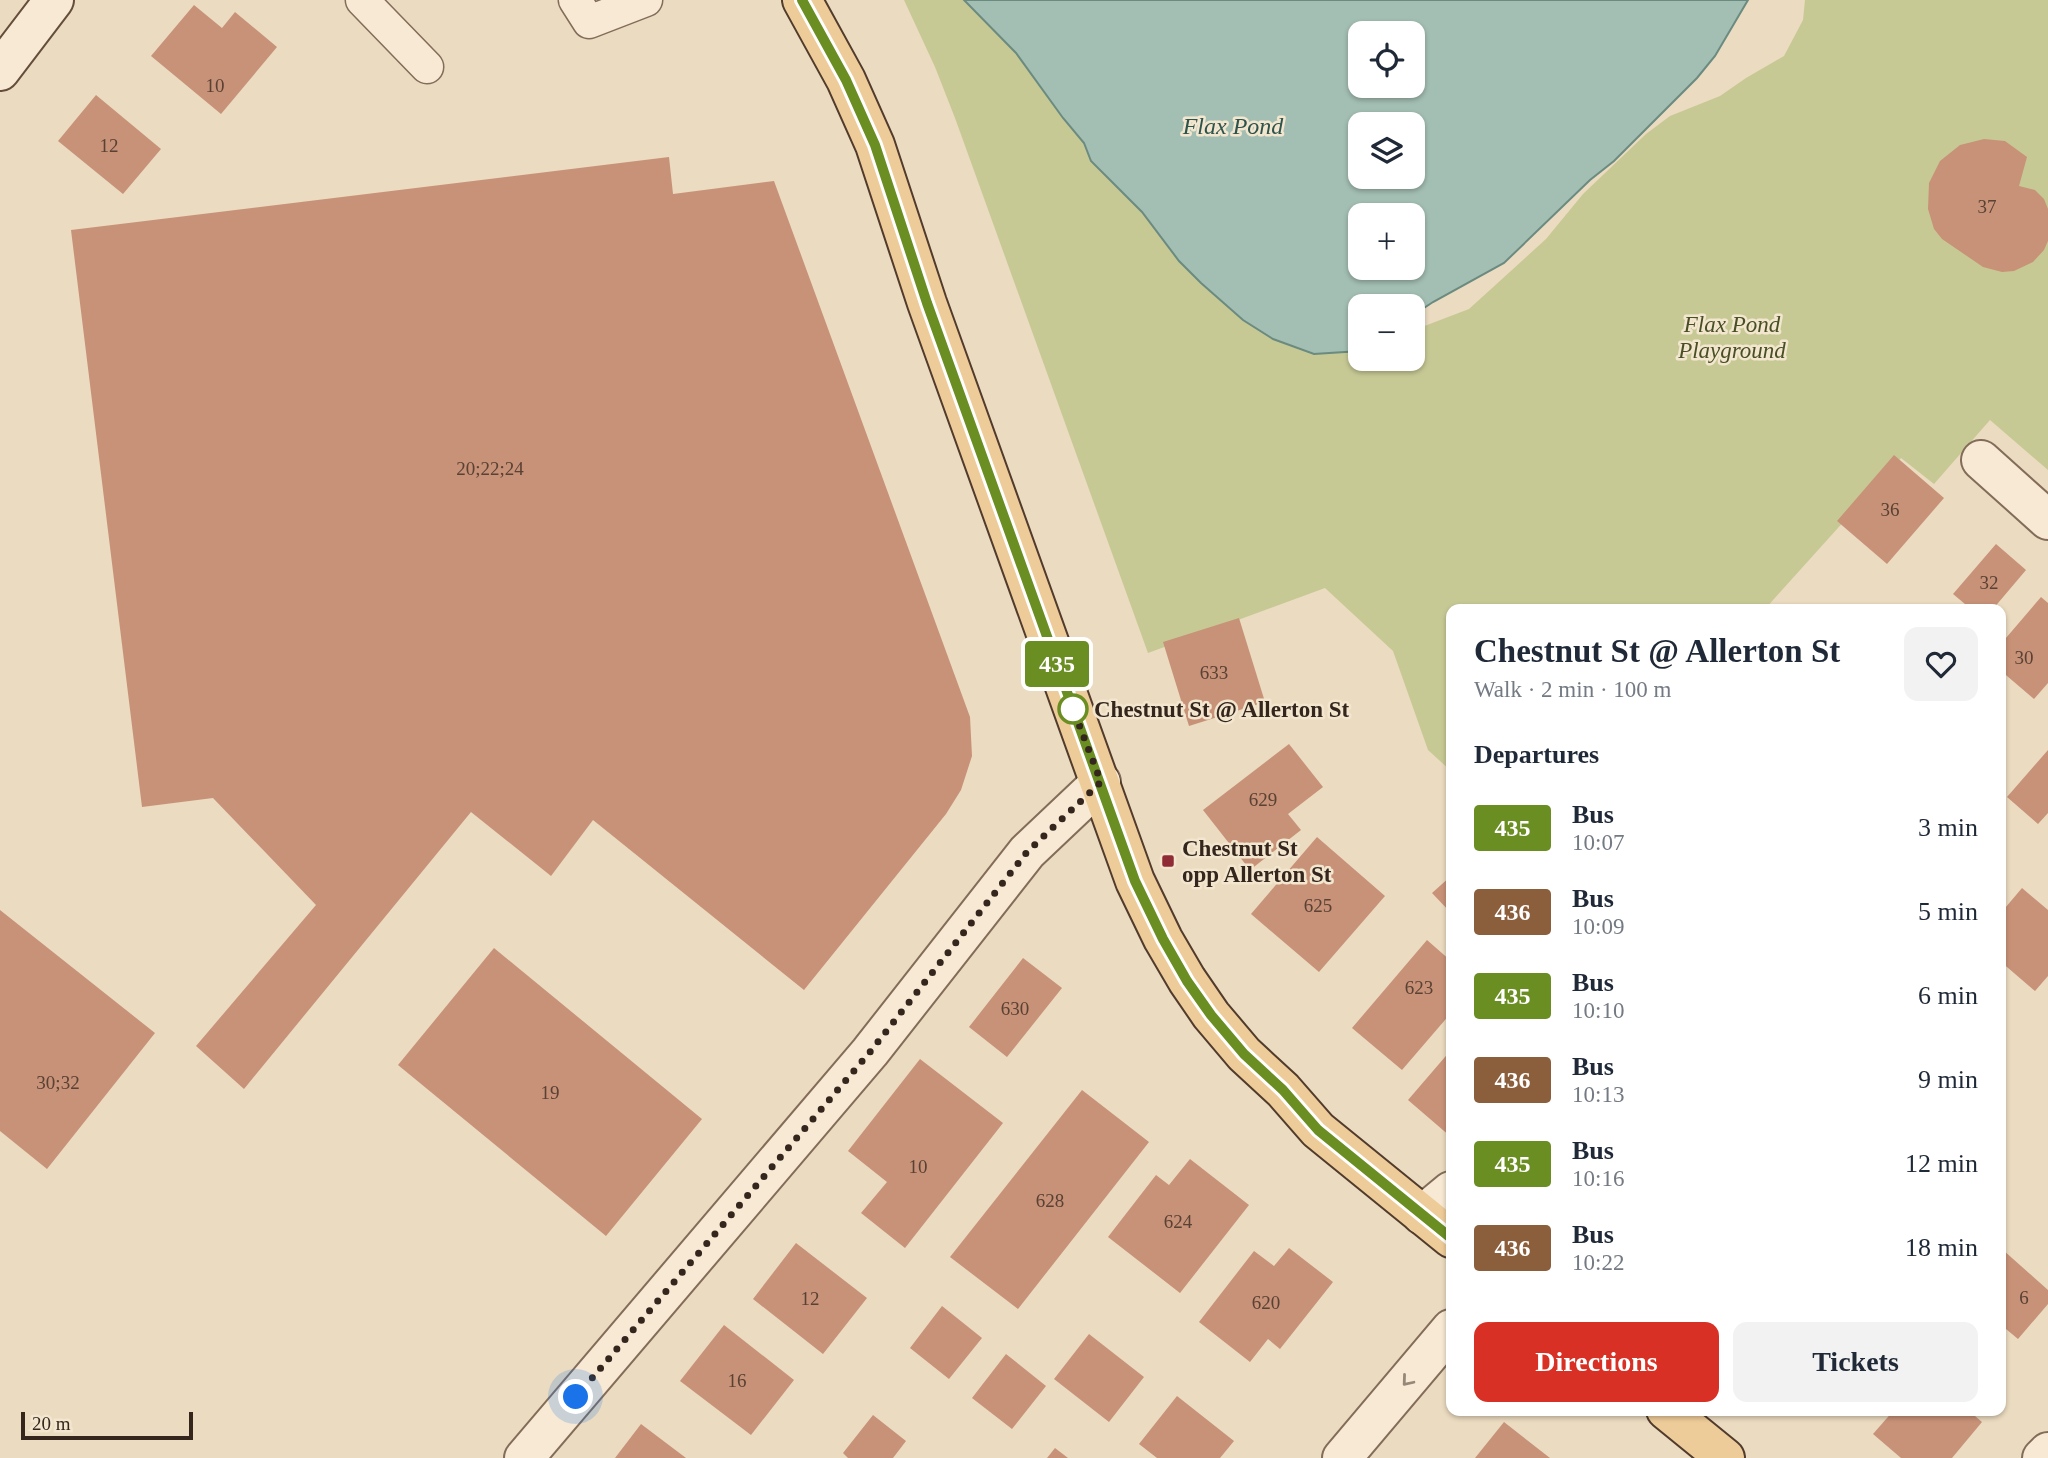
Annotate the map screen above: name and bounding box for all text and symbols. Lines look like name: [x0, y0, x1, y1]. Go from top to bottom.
map controls: [1348, 21, 1425, 371]
button: locate: [1348, 21, 1425, 98]
house number: 10: [206, 75, 225, 96]
button: layers: [1348, 112, 1425, 189]
water label: Flax Pond: [1182, 113, 1284, 139]
house number: 12: [100, 135, 119, 156]
house number: 37: [1978, 196, 1997, 217]
button: +: [1348, 203, 1425, 280]
button: −: [1348, 294, 1425, 371]
park label: Flax Pond Playground: [1677, 312, 1786, 363]
house number: 20;22;24: [456, 458, 524, 479]
house number: 36: [1881, 499, 1900, 520]
house number: 32: [1980, 572, 1999, 593]
button: heart: [1904, 627, 1978, 701]
text: Chestnut St @ Allerton St: [1474, 633, 1840, 669]
line badge: 435: [1017, 641, 1097, 687]
house number: 30: [2015, 647, 2034, 668]
text: 435: [1039, 651, 1075, 677]
house number: 633: [1200, 662, 1228, 683]
text: Walk · 2 min · 100 m: [1474, 677, 1671, 702]
marker: Chestnut St @ Allerton St: [1058, 694, 1088, 724]
place label: Chestnut St @ Allerton St: [1094, 697, 1350, 723]
text: Departures: [1474, 740, 1599, 769]
house number: 629: [1249, 789, 1277, 810]
text: Bus: [1572, 800, 1614, 829]
text: 3 min: [1918, 813, 1978, 842]
text: 435: [1495, 815, 1531, 841]
text: 10:07: [1572, 830, 1624, 855]
place label: Chestnut St opp Allerton St: [1182, 836, 1332, 887]
marker: Chestnut St opp Allerton St: [1160, 853, 1176, 869]
text: Bus: [1572, 884, 1614, 913]
house number: 625: [1304, 895, 1332, 916]
text: 5 min: [1918, 897, 1978, 926]
text: 436: [1495, 899, 1531, 925]
text: 10:09: [1572, 914, 1624, 939]
text: Bus: [1572, 968, 1614, 997]
house number: 623: [1405, 977, 1433, 998]
text: 6 min: [1918, 981, 1978, 1010]
text: 435: [1495, 983, 1531, 1009]
house number: 630: [1001, 998, 1029, 1019]
text: 10:10: [1572, 998, 1624, 1023]
text: Bus: [1572, 1052, 1614, 1081]
text: 9 min: [1918, 1065, 1978, 1094]
text: 436: [1495, 1067, 1531, 1093]
house number: 30;32: [36, 1072, 80, 1093]
house number: 19: [541, 1082, 560, 1103]
text: 10:13: [1572, 1082, 1624, 1107]
text: Bus: [1572, 1136, 1614, 1165]
text: 12 min: [1905, 1149, 1978, 1178]
text: 435: [1495, 1151, 1531, 1177]
house number: 10: [909, 1156, 928, 1177]
text: 10:16: [1572, 1166, 1624, 1191]
house number: 628: [1036, 1190, 1064, 1211]
house number: 624: [1164, 1211, 1193, 1232]
text: Bus: [1572, 1220, 1614, 1249]
text: 18 min: [1905, 1233, 1978, 1262]
text: 436: [1495, 1235, 1531, 1261]
text: 10:22: [1572, 1250, 1624, 1275]
house number: 6: [2019, 1287, 2029, 1308]
house number: 12: [801, 1288, 820, 1309]
house number: 620: [1252, 1292, 1280, 1313]
button: Directions: [1474, 1322, 1719, 1402]
button: Tickets: [1733, 1322, 1978, 1402]
house number: 16: [728, 1370, 747, 1391]
one-way arrow: [1403, 1372, 1415, 1385]
your location: [558, 1379, 593, 1414]
scale bar: [21, 1409, 192, 1441]
text: 20 m: [32, 1413, 71, 1434]

